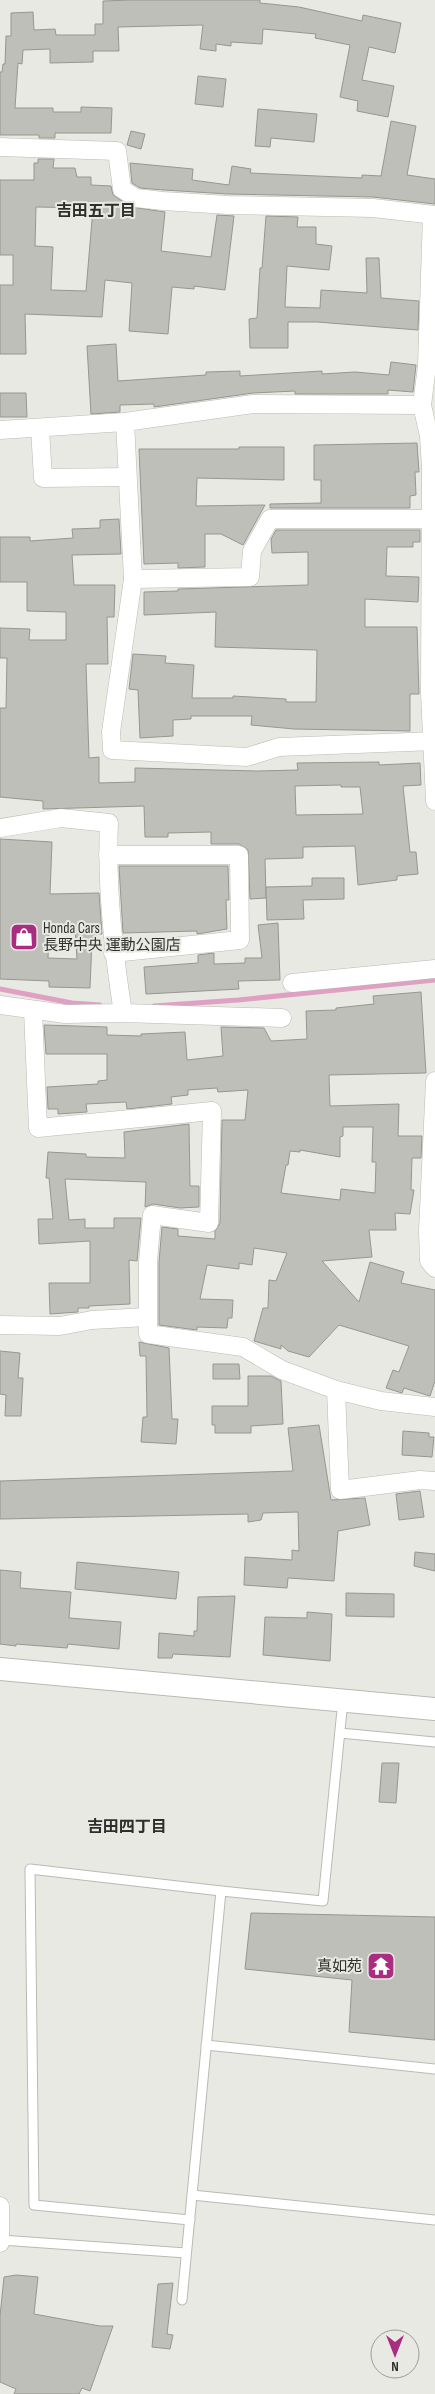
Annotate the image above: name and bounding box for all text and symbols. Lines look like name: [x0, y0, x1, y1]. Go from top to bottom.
district label: 吉田五丁目: [56, 202, 136, 221]
place label: Honda Cars 長野中央 運動公園店: [43, 919, 180, 955]
shop icon: Honda Cars 長野中央 運動公園店: [9, 922, 39, 952]
district label: 吉田四丁目: [87, 1818, 167, 1837]
temple icon: 真如苑: [366, 1951, 396, 1981]
place label: 真如苑: [317, 1957, 362, 1976]
north arrow: [370, 2329, 420, 2379]
text: N: [391, 2358, 399, 2375]

